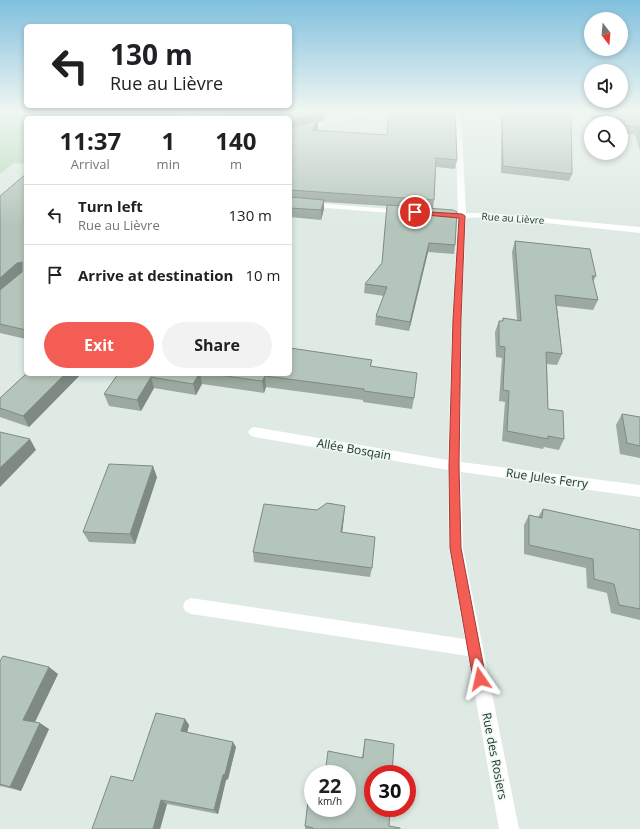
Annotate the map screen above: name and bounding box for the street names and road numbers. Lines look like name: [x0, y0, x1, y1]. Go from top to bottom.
street label: Rue au Lièvre: [481, 209, 545, 227]
street label: Allée Bosqain: [315, 434, 393, 464]
street label: Rue Jules Ferry: [505, 464, 590, 492]
street label: Rue des Rosiers: [478, 711, 512, 801]

